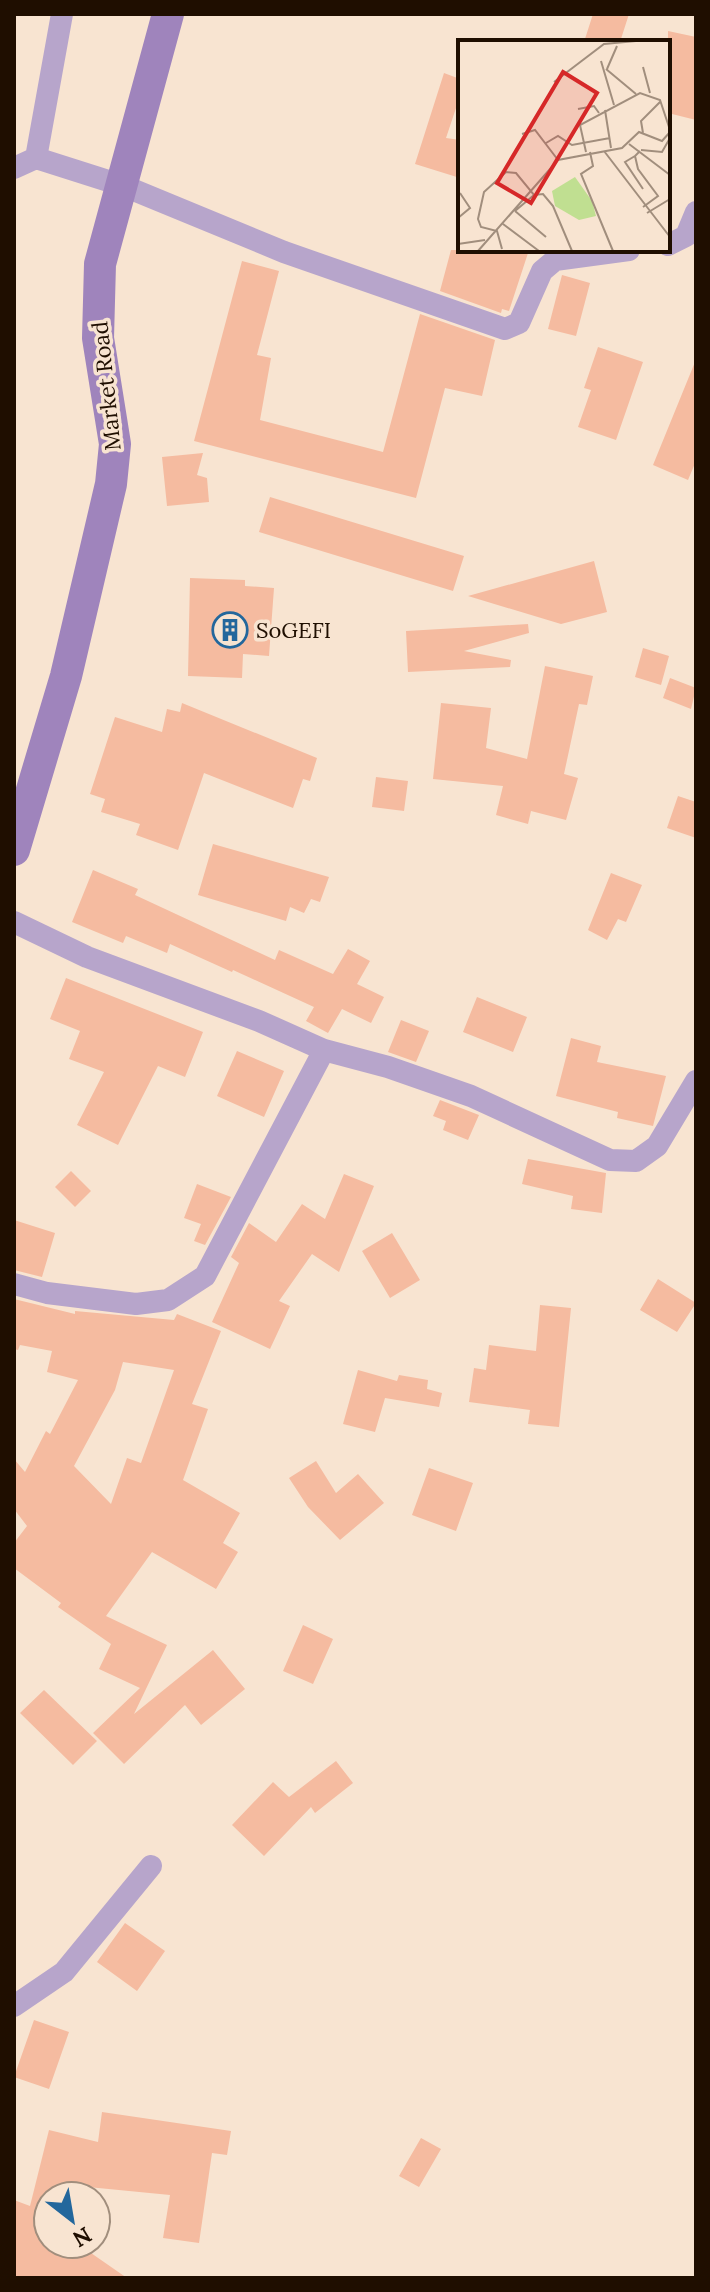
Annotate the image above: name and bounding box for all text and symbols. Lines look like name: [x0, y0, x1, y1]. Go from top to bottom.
inset map: [458, 40, 670, 252]
street label: Market Road: [85, 320, 127, 452]
building icon: SoGEFI: [211, 611, 249, 649]
place label: SoGEFI: [256, 616, 331, 644]
north arrow: [32, 2180, 112, 2260]
text: N: [68, 2221, 97, 2254]

